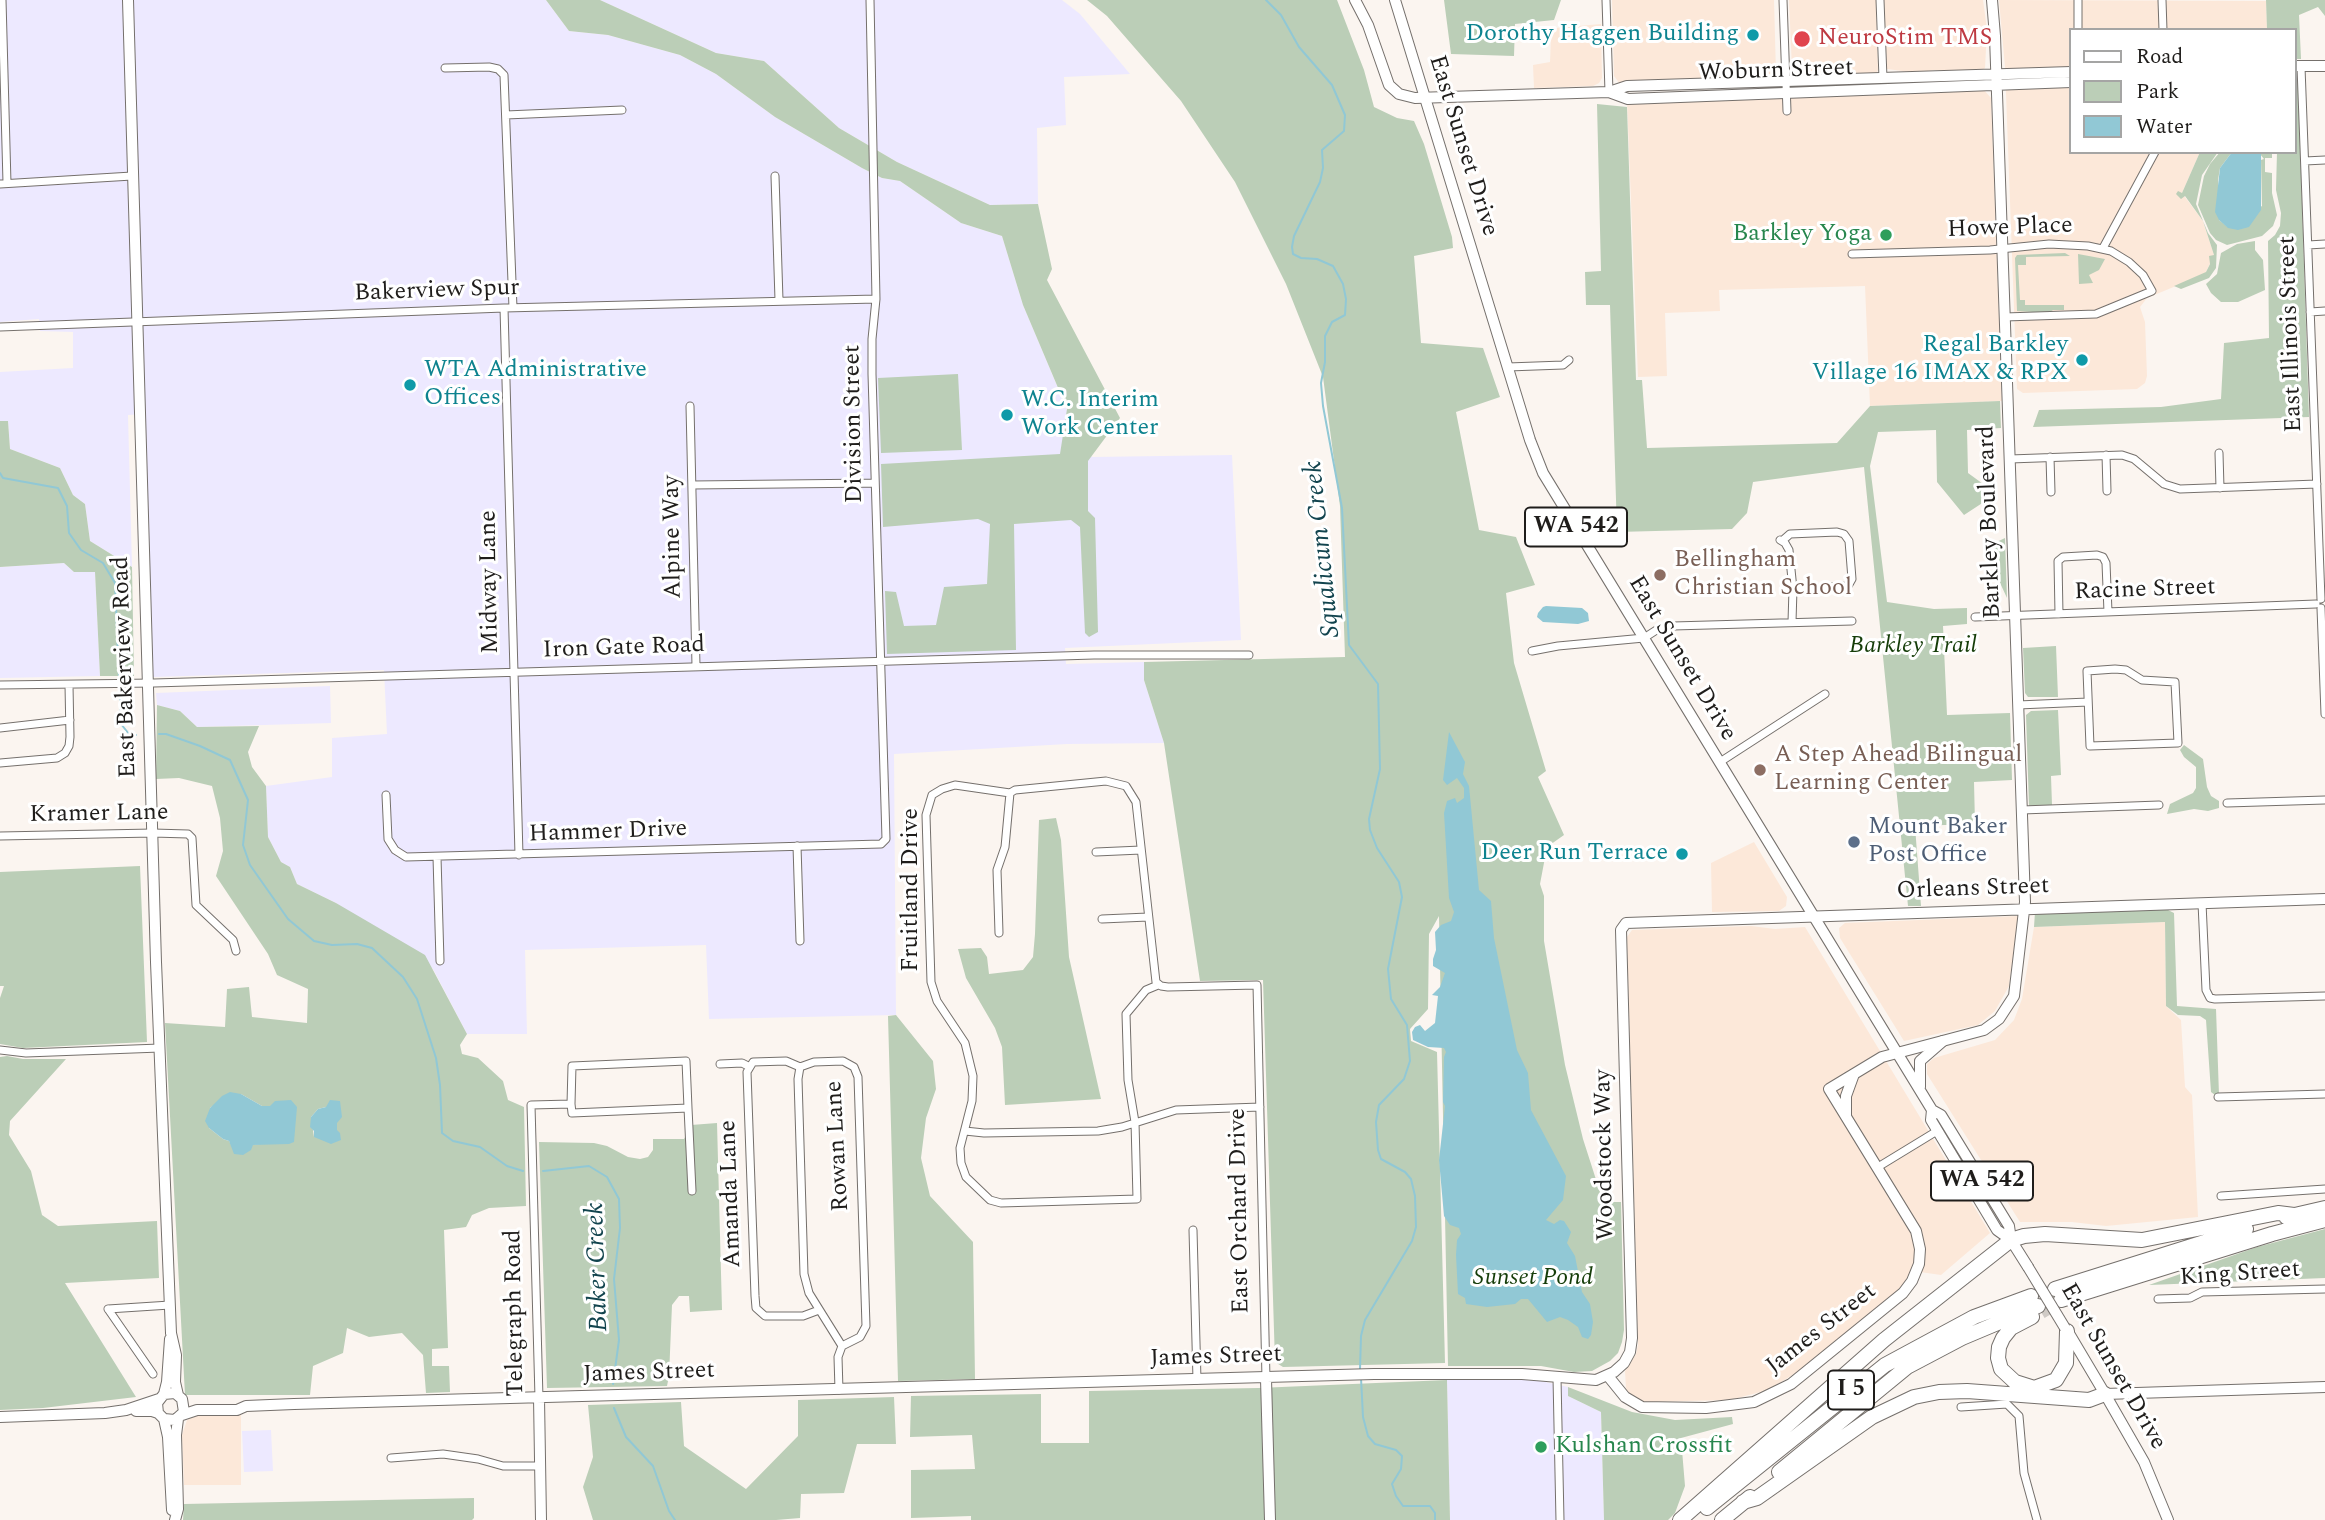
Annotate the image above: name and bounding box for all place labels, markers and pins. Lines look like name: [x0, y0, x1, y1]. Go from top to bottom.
place label: Dorothy Haggen Building: [1465, 21, 1739, 49]
place label: NeuroStim TMS: [1818, 25, 1992, 53]
marker: Dorothy Haggen Building: [1745, 27, 1761, 43]
marker: NeuroStim TMS: [1792, 29, 1812, 49]
place label: Barkley Yoga: [1732, 221, 1872, 249]
marker: Barkley Yoga: [1878, 227, 1894, 243]
place label: Regal Barkley Village 16 IMAX & RPX: [1812, 332, 2068, 388]
marker: Regal Barkley Village 16 IMAX & RPX: [2074, 352, 2090, 368]
place label: WTA Administrative Offices: [424, 357, 647, 413]
marker: WTA Administrative Offices: [402, 377, 418, 393]
place label: W.C. Interim Work Center: [1021, 387, 1159, 443]
marker: W.C. Interim Work Center: [999, 407, 1015, 423]
place label: Bellingham Christian School: [1674, 547, 1852, 603]
marker: Bellingham Christian School: [1652, 567, 1668, 583]
place label: A Step Ahead Bilingual Learning Center: [1774, 742, 2022, 798]
marker: A Step Ahead Bilingual Learning Center: [1752, 762, 1768, 778]
place label: Mount Baker Post Office: [1868, 814, 2007, 870]
marker: Mount Baker Post Office: [1846, 834, 1862, 850]
place label: Deer Run Terrace: [1481, 840, 1668, 868]
marker: Deer Run Terrace: [1674, 846, 1690, 862]
place label: Kulshan Crossfit: [1555, 1433, 1733, 1461]
marker: Kulshan Crossfit: [1533, 1439, 1549, 1455]

